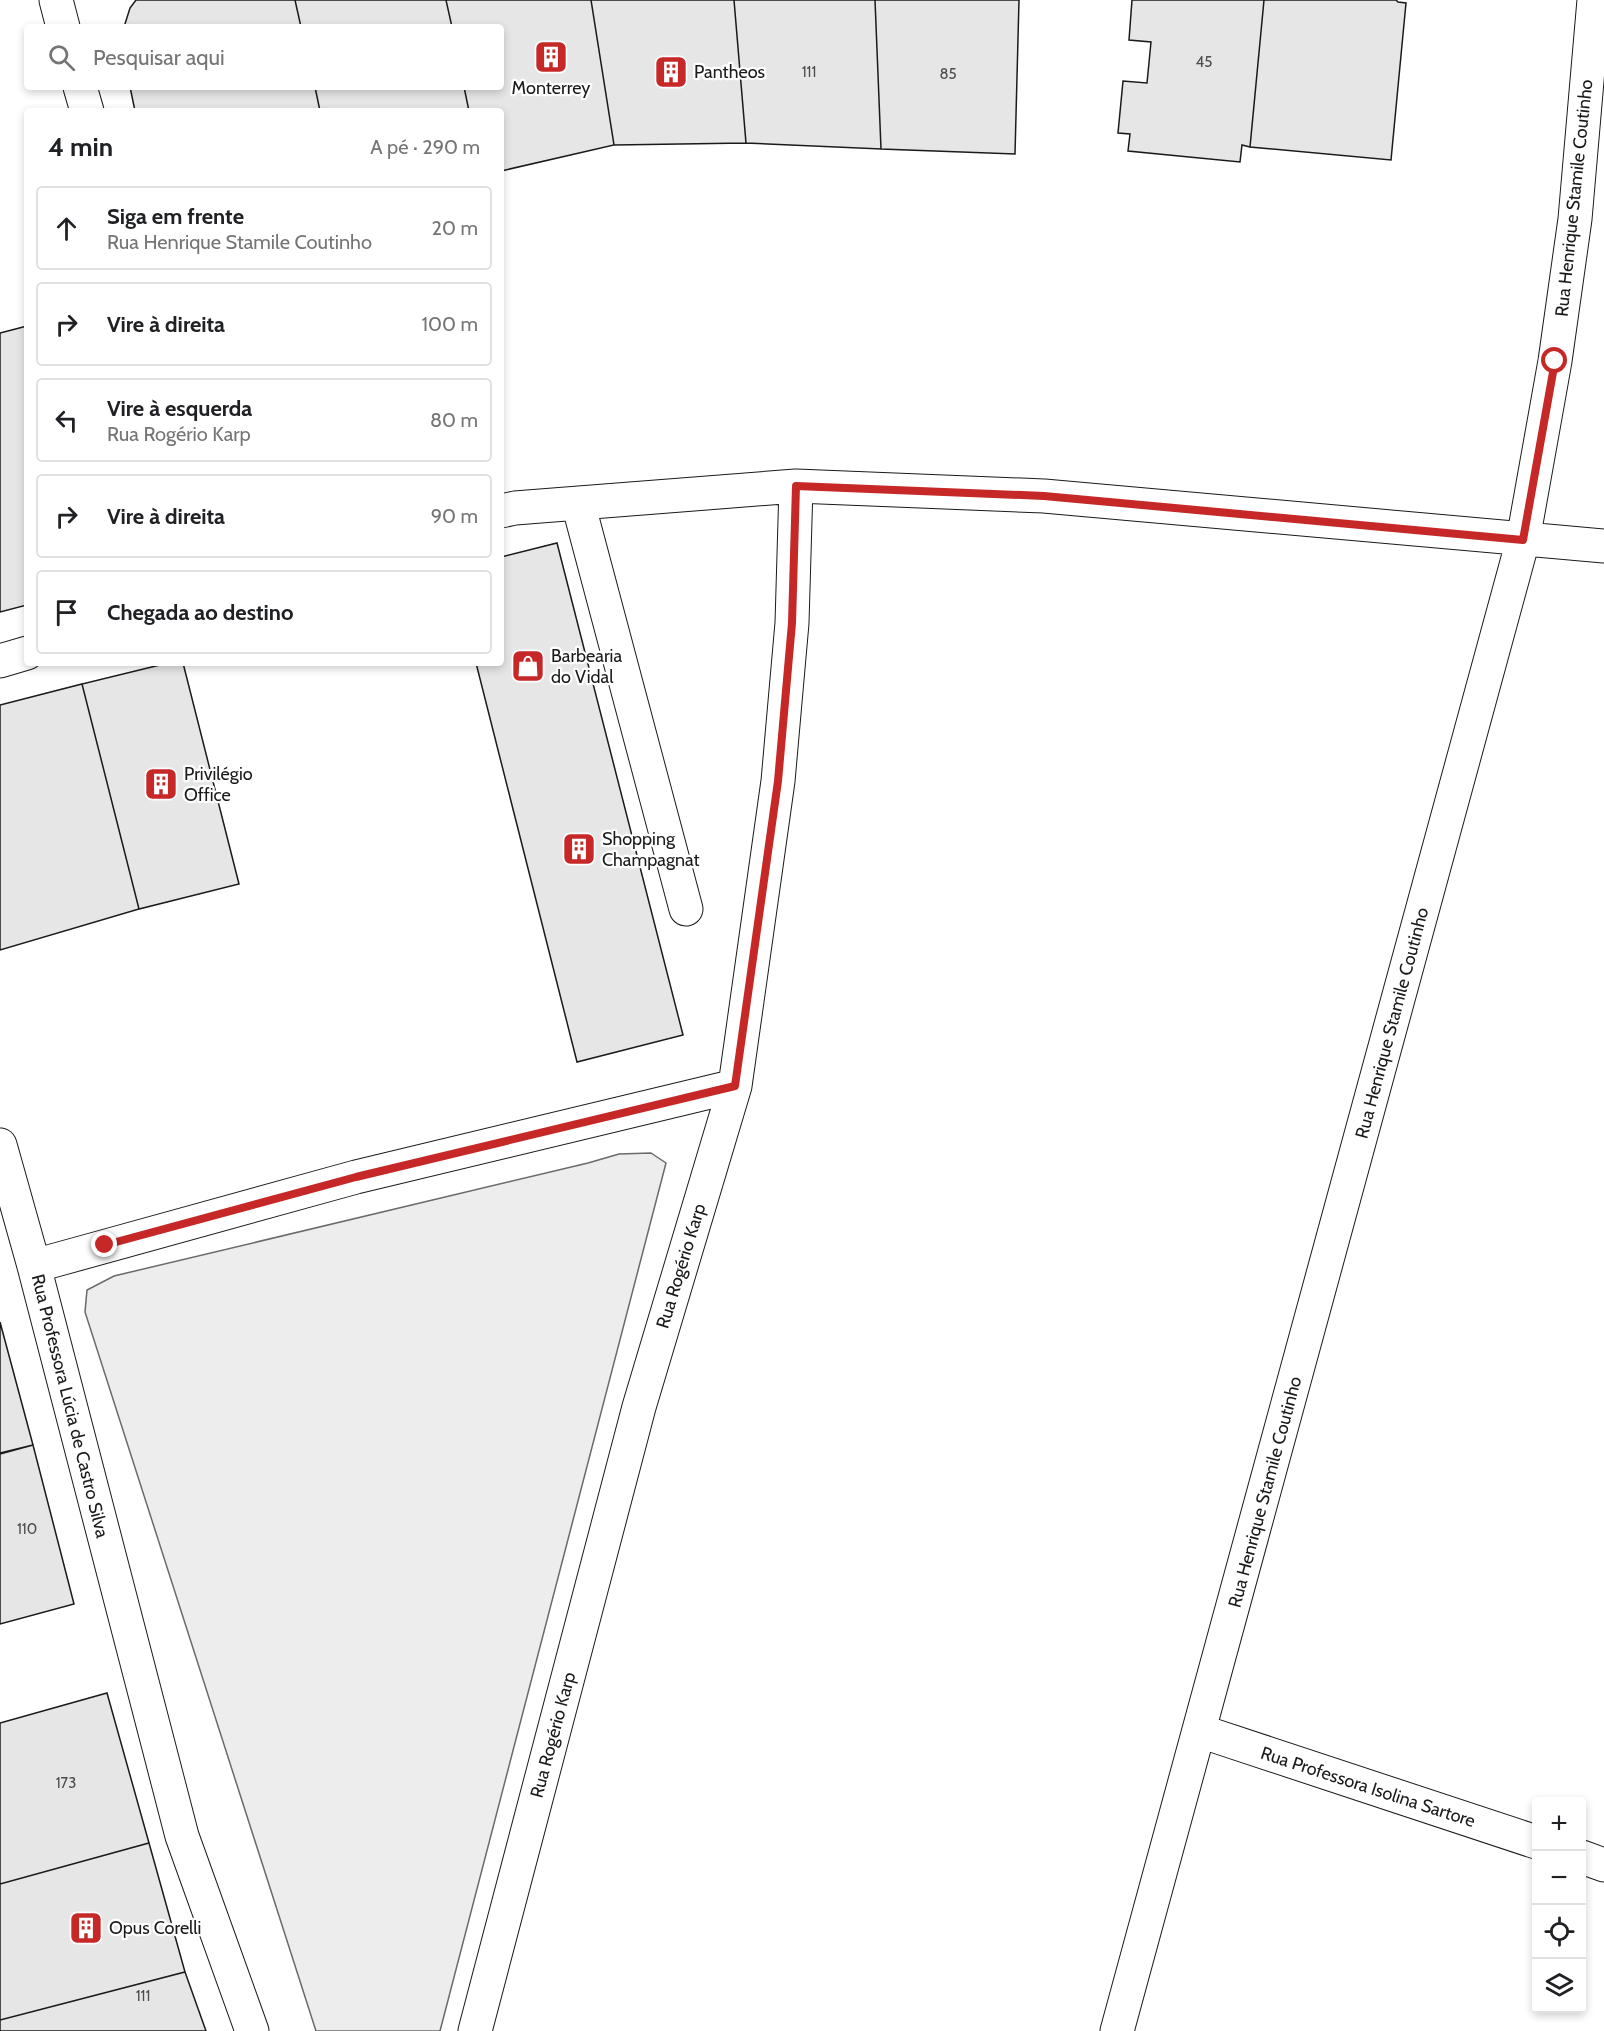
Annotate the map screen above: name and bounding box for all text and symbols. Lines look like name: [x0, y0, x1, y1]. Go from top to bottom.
search box: [24, 24, 504, 90]
building icon: Monterrey: [533, 39, 569, 75]
icon: search: [45, 41, 78, 74]
text: Pesquisar aqui: [93, 44, 225, 71]
house number: 45: [1196, 53, 1212, 71]
building icon: Pantheos: [653, 54, 689, 90]
place label: Pantheos: [694, 61, 765, 83]
house number: 111: [802, 63, 816, 81]
house number: 85: [939, 65, 957, 83]
place label: Monterrey: [512, 77, 590, 99]
street label: Rua Henrique Stamile Coutinho: [1551, 78, 1597, 318]
text: 4 min: [48, 131, 113, 163]
text: A pé · 290 m: [370, 135, 480, 159]
text: Siga em frente: [107, 203, 244, 230]
icon: ahead: [50, 212, 83, 245]
text: 20 m: [432, 216, 478, 240]
text: Rua Henrique Stamile Coutinho: [107, 230, 372, 254]
icon: right: [50, 308, 83, 341]
text: Vire à direita: [107, 311, 225, 338]
text: 100 m: [422, 312, 478, 336]
route start: [1541, 347, 1567, 373]
text: Vire à esquerda: [107, 395, 252, 422]
icon: left: [50, 404, 83, 437]
text: 80 m: [430, 408, 478, 432]
text: Rua Rogério Karp: [107, 422, 251, 446]
icon: right: [50, 500, 83, 533]
text: Vire à direita: [107, 503, 225, 530]
text: 90 m: [431, 504, 478, 528]
icon: arrive: [50, 596, 83, 629]
text: Chegada ao destino: [107, 599, 293, 626]
place label: Barbearia do Vidal: [551, 645, 622, 688]
shop icon: Barbearia do Vidal: [510, 648, 546, 684]
place label: Privilégio Office: [184, 763, 253, 806]
building icon: Privilégio Office: [143, 766, 179, 802]
place label: Shopping Champagnat: [602, 828, 700, 871]
building icon: Shopping Champagnat: [561, 831, 597, 867]
street label: Rua Henrique Stamile Coutinho: [1351, 905, 1434, 1141]
street label: Rua Rogério Karp: [652, 1201, 710, 1331]
route end: [91, 1231, 117, 1257]
street label: Rua Professora Lúcia de Castro Silva: [27, 1272, 114, 1540]
street label: Rua Henrique Stamile Coutinho: [1224, 1374, 1307, 1610]
house number: 110: [17, 1520, 37, 1538]
street label: Rua Rogério Karp: [526, 1670, 580, 1800]
street label: Rua Professora Isolina Sartore: [1258, 1742, 1478, 1832]
house number: 173: [56, 1774, 76, 1792]
map controls: [1532, 1797, 1586, 2013]
button: +: [1532, 1797, 1586, 1851]
button: −: [1532, 1851, 1586, 1905]
button: locate: [1532, 1905, 1586, 1959]
building icon: Opus Corelli: [68, 1910, 104, 1946]
place label: Opus Corelli: [109, 1917, 201, 1939]
button: layers: [1532, 1959, 1586, 2013]
house number: 111: [136, 1987, 150, 2005]

